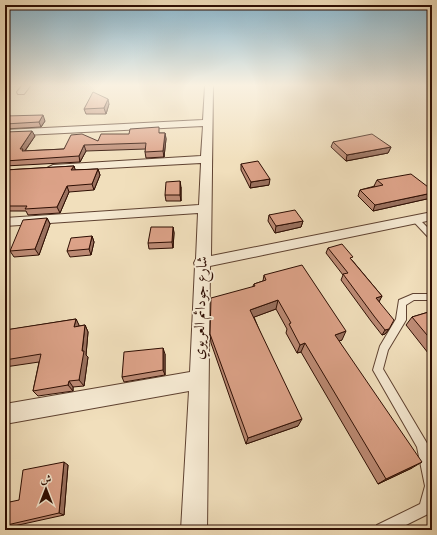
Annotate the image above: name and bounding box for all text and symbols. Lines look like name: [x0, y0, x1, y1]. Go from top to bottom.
street label: شارع جودائم العريوي: [188, 256, 215, 360]
north arrow: [26, 469, 66, 509]
text: ش: [41, 472, 52, 487]

